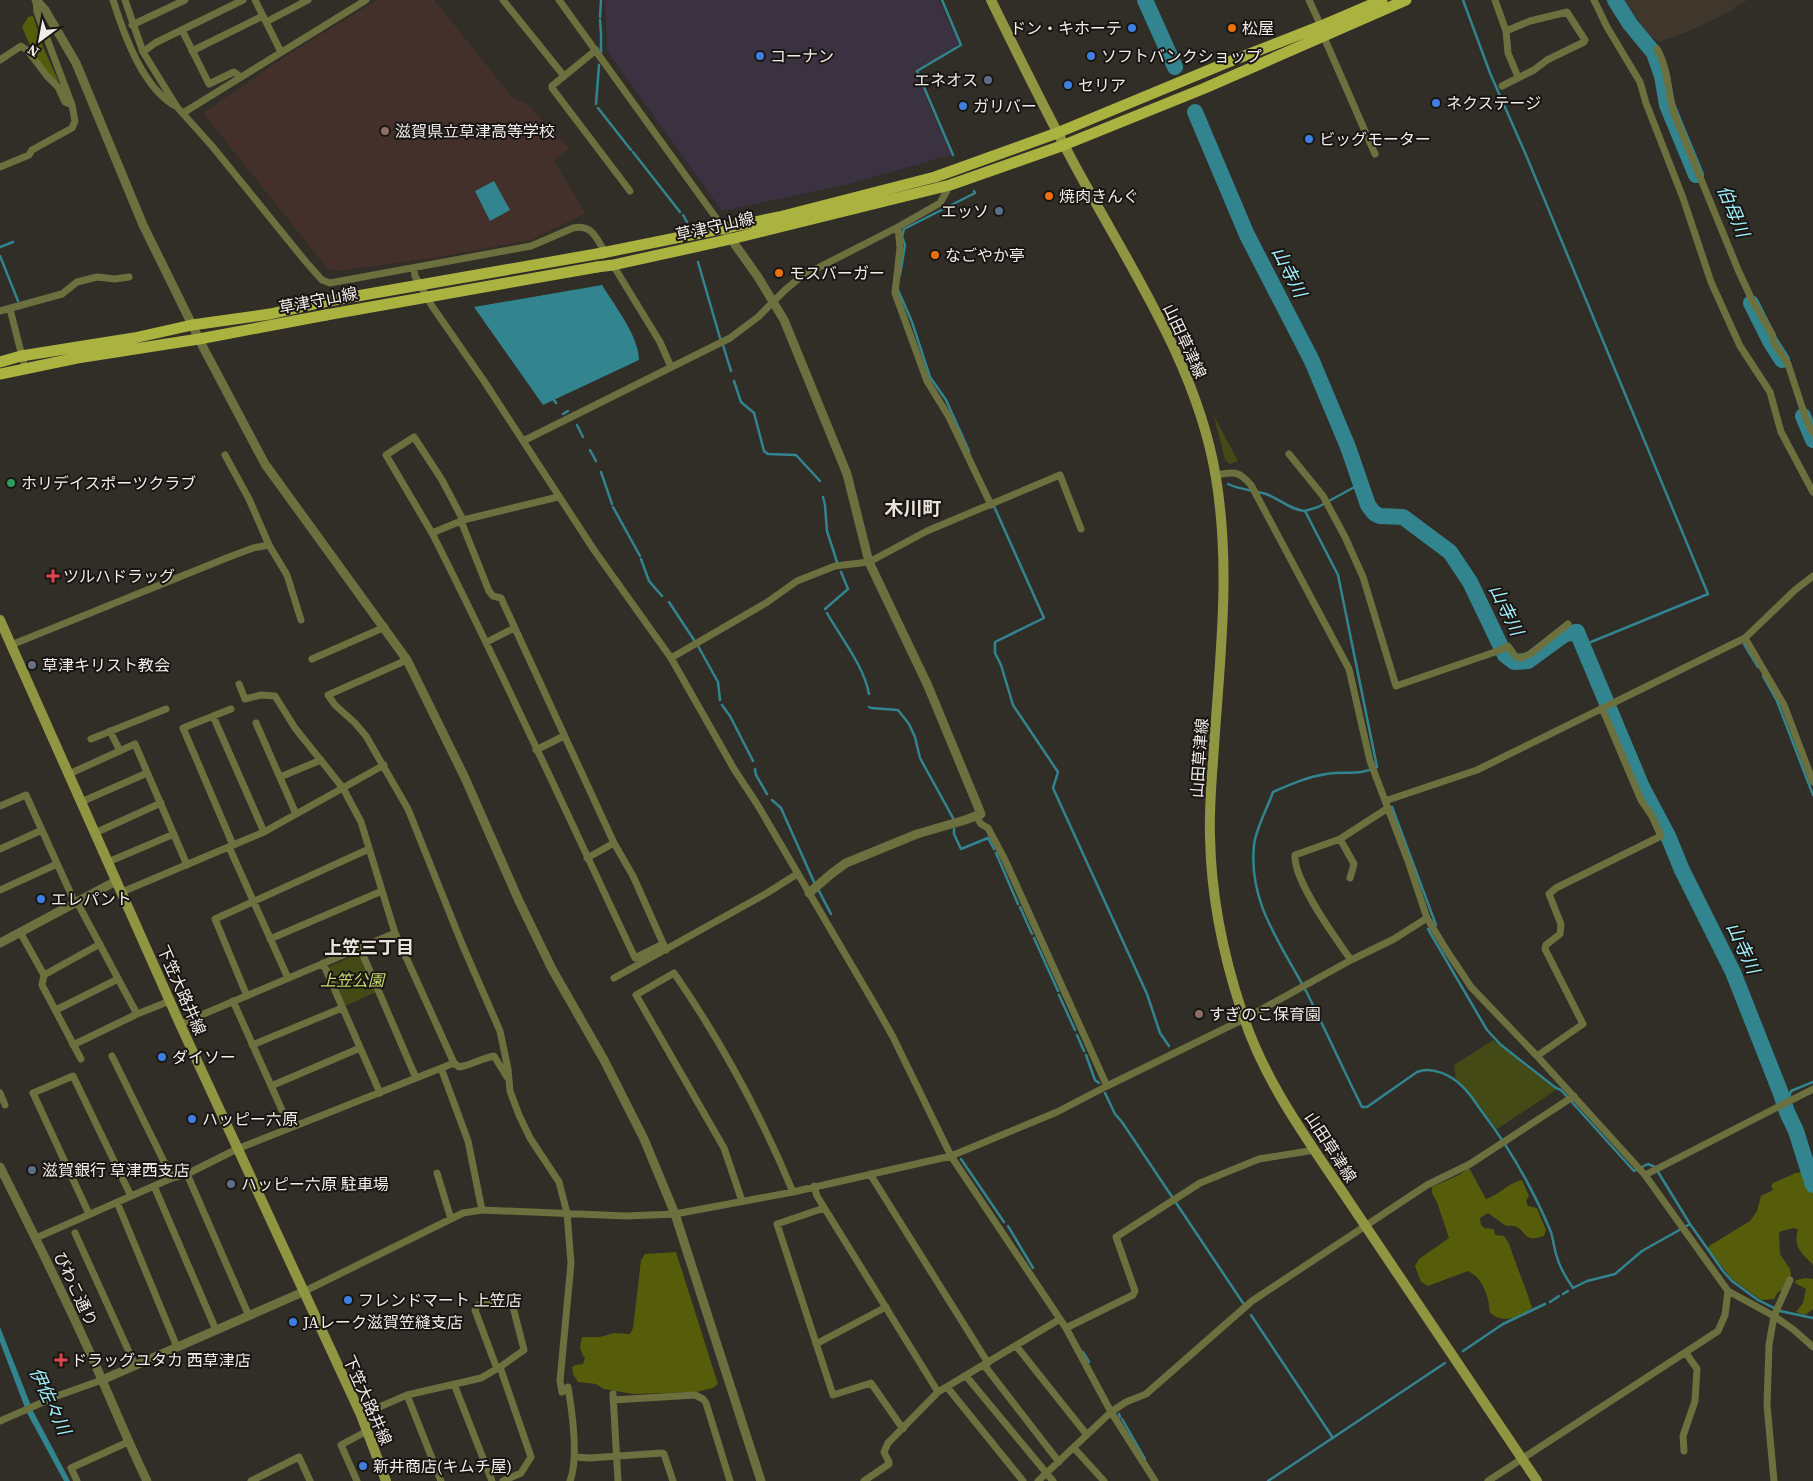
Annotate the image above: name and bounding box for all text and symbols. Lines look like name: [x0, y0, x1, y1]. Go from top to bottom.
north arrow: [15, 15, 65, 65]
place label: ドン・キホーテ: [1010, 17, 1122, 39]
place label: 松屋: [1242, 17, 1274, 39]
marker: ドン・キホーテ: [1126, 22, 1138, 34]
marker: 松屋: [1226, 22, 1238, 34]
text: N: [23, 40, 43, 62]
place label: コーナン: [770, 45, 834, 67]
place label: ソフトバンクショップ: [1101, 45, 1262, 67]
marker: コーナン: [754, 50, 766, 62]
marker: ソフトバンクショップ: [1085, 50, 1097, 62]
place label: エネオス: [914, 69, 978, 91]
marker: エネオス: [982, 74, 994, 86]
place label: セリア: [1078, 74, 1126, 96]
marker: セリア: [1062, 79, 1074, 91]
place label: ネクステージ: [1446, 92, 1541, 114]
place label: ガリバー: [973, 95, 1037, 117]
marker: ネクステージ: [1430, 97, 1442, 109]
marker: ガリバー: [957, 100, 969, 112]
place label: 滋賀県立草津高等学校: [395, 120, 555, 142]
marker: 滋賀県立草津高等学校: [379, 125, 391, 137]
place label: ビッグモーター: [1319, 128, 1431, 150]
marker: ビッグモーター: [1303, 133, 1315, 145]
water label: 伯母川: [1711, 181, 1756, 242]
place label: 焼肉きんぐ: [1059, 185, 1139, 207]
marker: 焼肉きんぐ: [1043, 190, 1055, 202]
place label: エッソ: [941, 200, 989, 222]
marker: エッソ: [993, 205, 1005, 217]
street label: 草津守山線: [674, 206, 756, 246]
water label: 山寺川: [1266, 242, 1314, 303]
place label: なごやか亭: [945, 244, 1025, 266]
marker: なごやか亭: [929, 249, 941, 261]
place label: モスバーガー: [789, 262, 885, 284]
marker: モスバーガー: [773, 267, 785, 279]
street label: 草津守山線: [277, 282, 359, 318]
street label: 山田草津線: [1158, 300, 1212, 382]
place label: ホリデイスポーツクラブ: [21, 472, 196, 494]
marker: ホリデイスポーツクラブ: [5, 477, 17, 489]
district label: 木川町: [884, 495, 942, 521]
place label: ツルハドラッグ: [63, 565, 175, 587]
marker: ツルハドラッグ: [47, 570, 59, 582]
water label: 山寺川: [1483, 580, 1530, 641]
place label: 草津キリスト教会: [42, 654, 170, 676]
marker: 草津キリスト教会: [26, 659, 38, 671]
street label: 山田草津線: [1185, 717, 1213, 799]
place label: エレパント: [51, 888, 132, 910]
marker: エレパント: [35, 893, 47, 905]
water label: 山寺川: [1721, 918, 1767, 979]
district label: 上笠三丁目: [324, 935, 414, 960]
street label: 下笠大路井線: [152, 942, 212, 1038]
park label: 上笠公園: [320, 969, 386, 991]
place label: すぎのこ保育園: [1209, 1003, 1321, 1025]
marker: すぎのこ保育園: [1193, 1008, 1205, 1020]
place label: ダイソー: [172, 1046, 236, 1068]
marker: ダイソー: [156, 1051, 168, 1063]
street label: 山田草津線: [1300, 1107, 1362, 1187]
place label: ハッピー六原: [202, 1108, 298, 1130]
marker: ハッピー六原: [186, 1113, 198, 1125]
place label: 滋賀銀行 草津西支店: [42, 1159, 190, 1181]
marker: 滋賀銀行 草津西支店: [26, 1164, 38, 1176]
place label: ハッピー六原 駐車場: [241, 1173, 389, 1195]
marker: ハッピー六原 駐車場: [225, 1178, 237, 1190]
street label: びわこ通り: [49, 1248, 103, 1330]
place label: フレンドマート 上笠店: [358, 1289, 522, 1311]
marker: フレンドマート 上笠店: [342, 1294, 354, 1306]
place label: JAレーク滋賀笠縫支店: [302, 1311, 463, 1333]
marker: JAレーク滋賀笠縫支店: [287, 1316, 299, 1328]
place label: ドラッグユタカ 西草津店: [71, 1349, 251, 1371]
street label: 下笠大路井線: [338, 1352, 398, 1448]
marker: ドラッグユタカ 西草津店: [55, 1354, 67, 1366]
water label: 伊佐々川: [24, 1363, 78, 1441]
place label: 新井商店(キムチ屋): [373, 1455, 512, 1477]
marker: 新井商店(キムチ屋): [357, 1460, 369, 1472]

